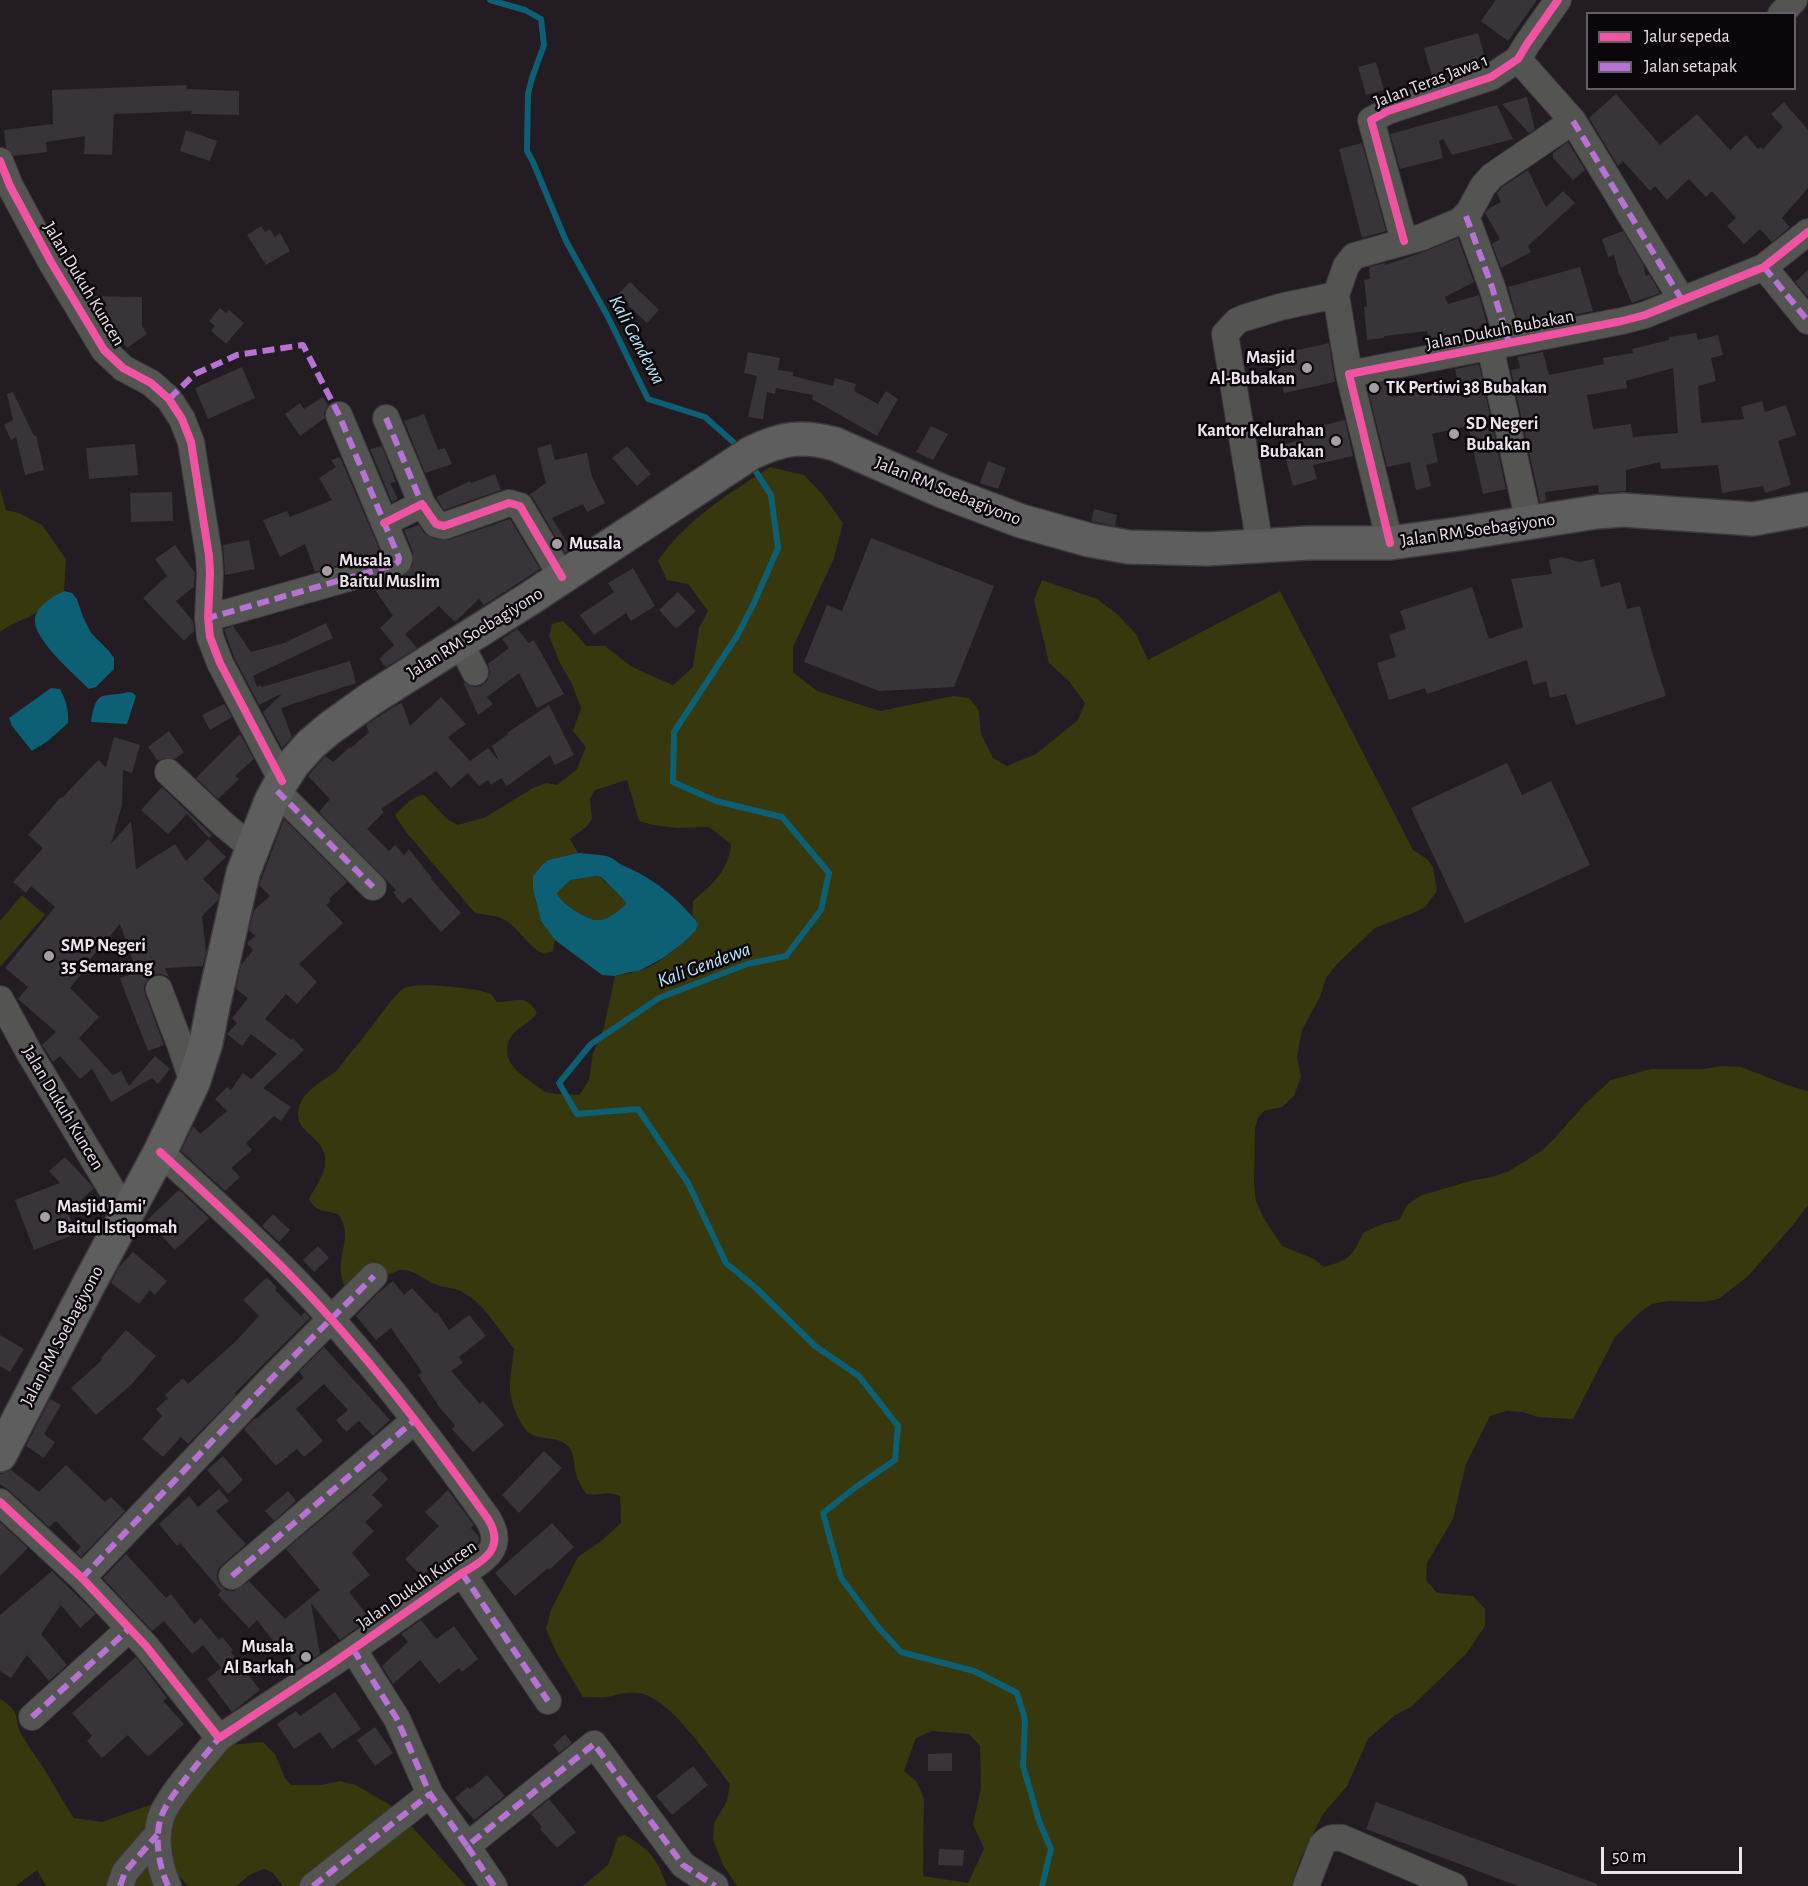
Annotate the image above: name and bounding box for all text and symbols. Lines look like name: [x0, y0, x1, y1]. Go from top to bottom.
legend: [1586, 12, 1796, 90]
text: Jalur sepeda: [1644, 28, 1730, 46]
street label: Jalan Teras Jawa 1: [1371, 49, 1491, 113]
text: Jalan setapak: [1644, 58, 1737, 76]
street label: Jalan Dukuh Kuncen: [38, 218, 130, 350]
water label: Kali Gendewa: [604, 291, 670, 389]
street label: Jalan Dukuh Bubakan: [1424, 305, 1576, 355]
place label: Masjid Al-Bubakan: [1210, 347, 1295, 389]
marker: Masjid Al-Bubakan: [1300, 361, 1314, 375]
place label: TK Pertiwi 38 Bubakan: [1386, 377, 1547, 399]
marker: TK Pertiwi 38 Bubakan: [1367, 381, 1381, 395]
place label: SD Negeri Bubakan: [1466, 413, 1538, 456]
place label: Kantor Kelurahan Bubakan: [1197, 420, 1324, 462]
marker: SD Negeri Bubakan: [1447, 427, 1461, 441]
marker: Kantor Kelurahan Bubakan: [1329, 434, 1343, 448]
street label: Jalan RM Soebagiyono: [872, 452, 1024, 530]
street label: Jalan RM Soebagiyono: [1399, 508, 1557, 552]
place label: Musala: [569, 533, 621, 555]
marker: Musala: [550, 537, 564, 551]
place label: Musala Baitul Muslim: [339, 550, 440, 592]
marker: Musala Baitul Muslim: [320, 564, 334, 578]
street label: Jalan RM Soebagiyono: [403, 583, 547, 683]
place label: SMP Negeri 35 Semarang: [61, 935, 153, 978]
water label: Kali Gendewa: [654, 937, 754, 993]
marker: SMP Negeri 35 Semarang: [42, 949, 56, 963]
street label: Jalan Dukuh Kuncen: [17, 1042, 109, 1174]
place label: Masjid Jami' Baitul Istiqomah: [57, 1196, 177, 1238]
marker: Masjid Jami' Baitul Istiqomah: [38, 1210, 52, 1224]
street label: Jalan RM Soebagiyono: [16, 1262, 108, 1410]
street label: Jalan Dukuh Kuncen: [353, 1536, 481, 1634]
place label: Musala Al Barkah: [224, 1636, 294, 1678]
marker: Musala Al Barkah: [299, 1650, 313, 1664]
scale bar: [1604, 1835, 1745, 1873]
text: 50 m: [1612, 1848, 1646, 1866]

